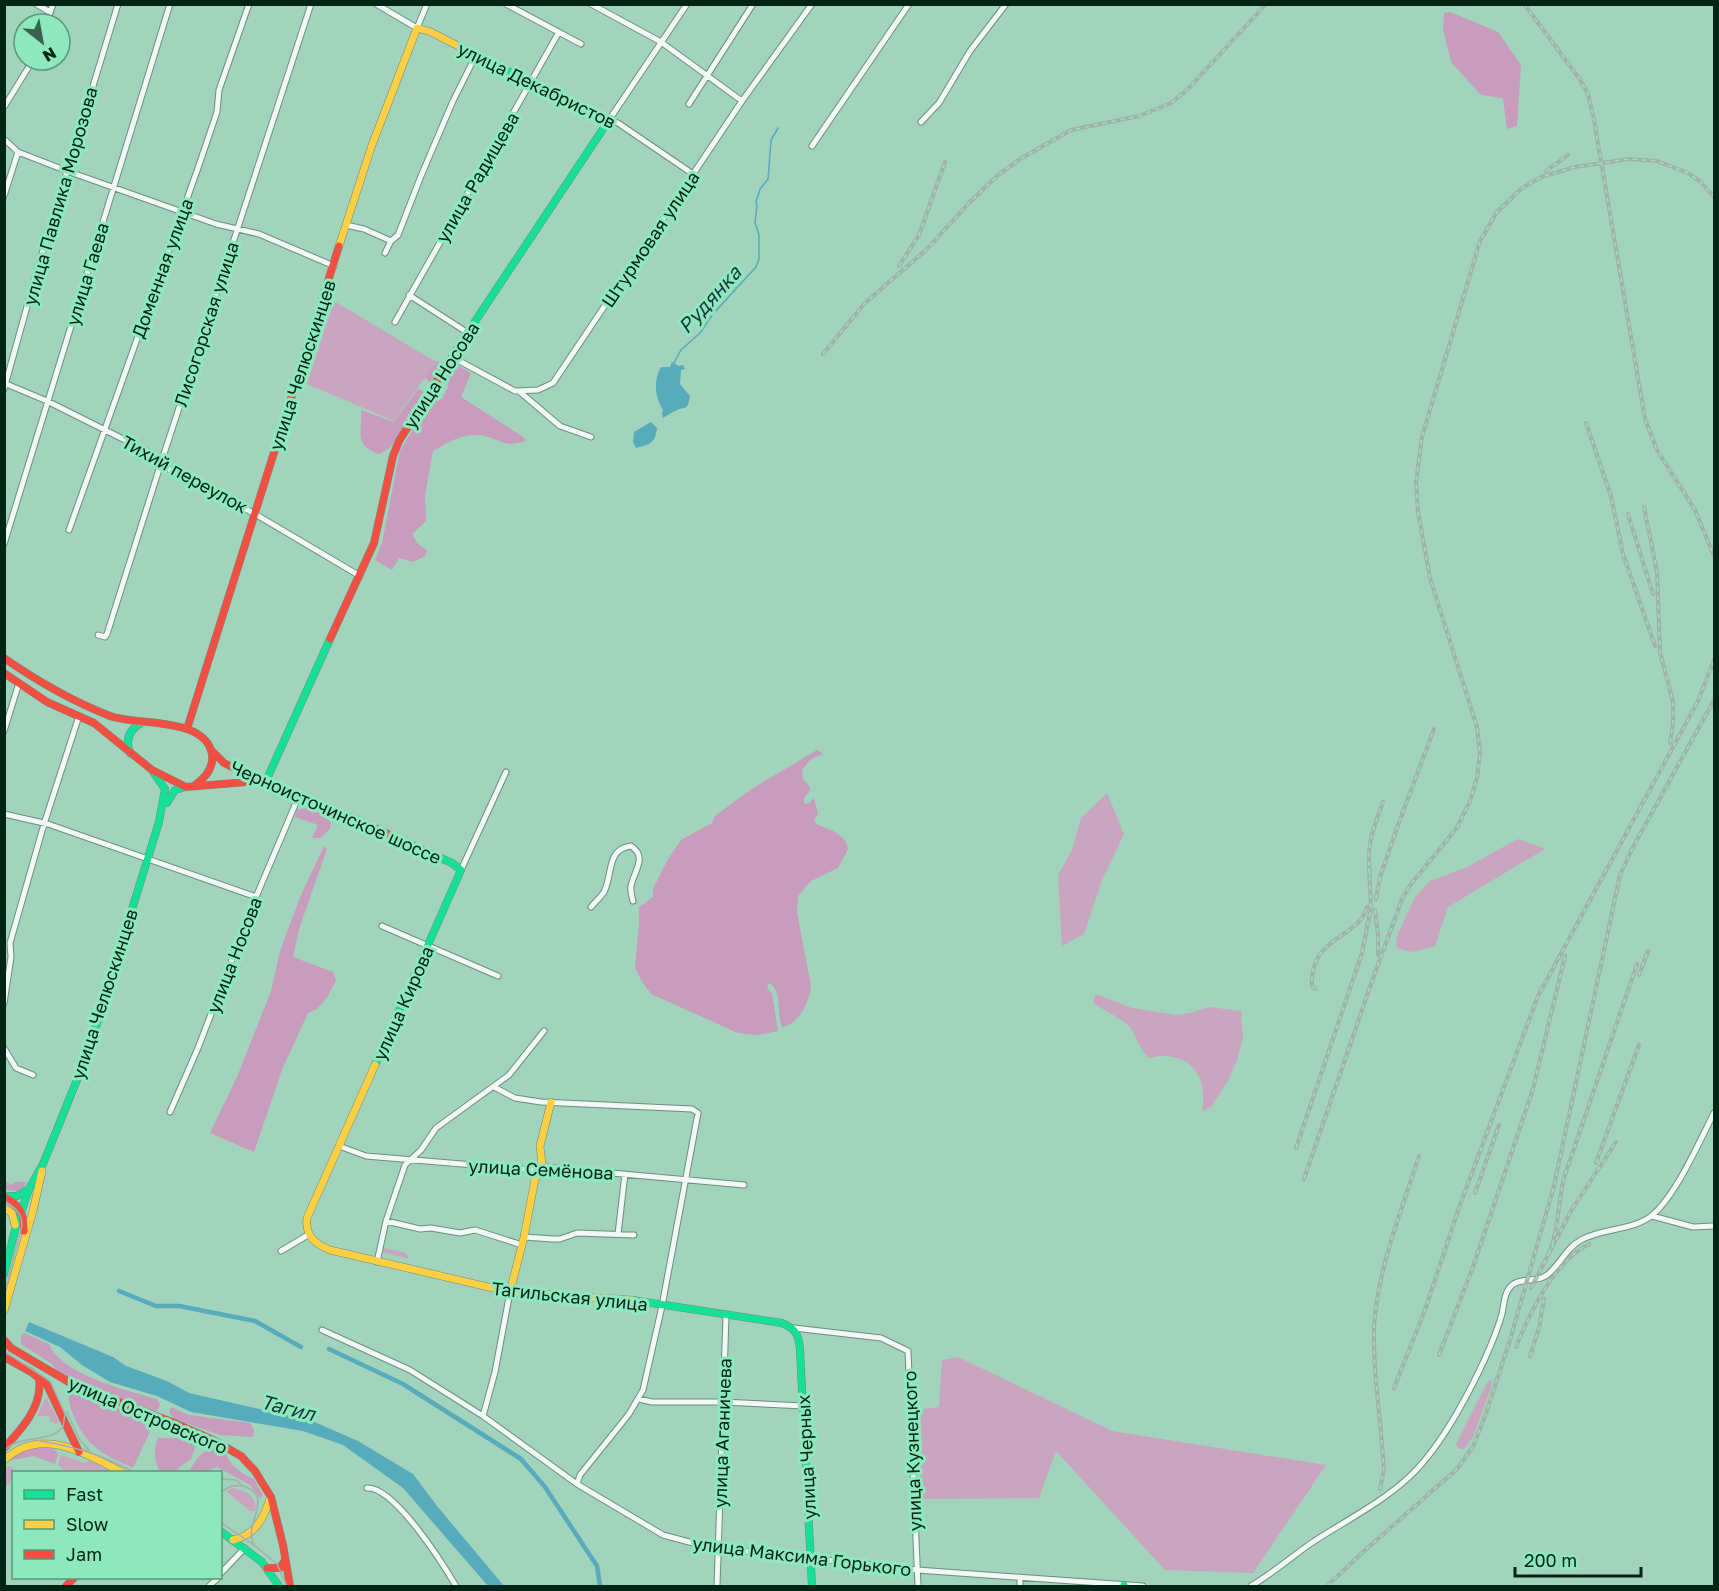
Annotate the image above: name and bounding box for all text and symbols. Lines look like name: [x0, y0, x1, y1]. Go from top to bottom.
north arrow: [12, 12, 72, 72]
street label: улица Декабристов: [454, 37, 620, 133]
text: N: [39, 43, 60, 67]
street label: улица Павлика Морозова: [18, 84, 102, 308]
street label: улица Радищева: [431, 108, 523, 246]
street label: Штурмовая улица: [596, 167, 704, 311]
street label: Доменная улица: [127, 195, 197, 341]
street label: улица Гаева: [61, 220, 113, 328]
street label: Лисогорская улица: [169, 239, 243, 409]
water label: Рудянка: [672, 260, 747, 338]
street label: улица Челюскинцев: [264, 277, 340, 453]
street label: улица Носова: [398, 318, 484, 432]
street label: Тихий переулок: [118, 430, 252, 518]
street label: Черноисточинское шоссе: [227, 755, 445, 869]
street label: улица Носова: [202, 894, 266, 1016]
street label: улица Челюскинцев: [66, 906, 142, 1082]
street label: улица Кирова: [368, 942, 438, 1064]
street label: улица Семёнова: [468, 1154, 614, 1184]
street label: Тагильская улица: [491, 1277, 649, 1315]
street label: улица Аганичева: [708, 1358, 736, 1508]
street label: улица Кузнецкого: [898, 1370, 926, 1532]
street label: улица Островского: [65, 1372, 231, 1458]
water label: Тагил: [258, 1389, 319, 1426]
street label: улица Черных: [792, 1394, 820, 1520]
legend: [12, 1471, 222, 1579]
text: Fast: [66, 1483, 103, 1505]
text: Slow: [66, 1513, 109, 1535]
street label: улица Максима Горького: [691, 1532, 913, 1580]
scale bar: [1515, 1540, 1641, 1578]
text: Jam: [66, 1543, 102, 1565]
text: 200 m: [1524, 1549, 1577, 1571]

